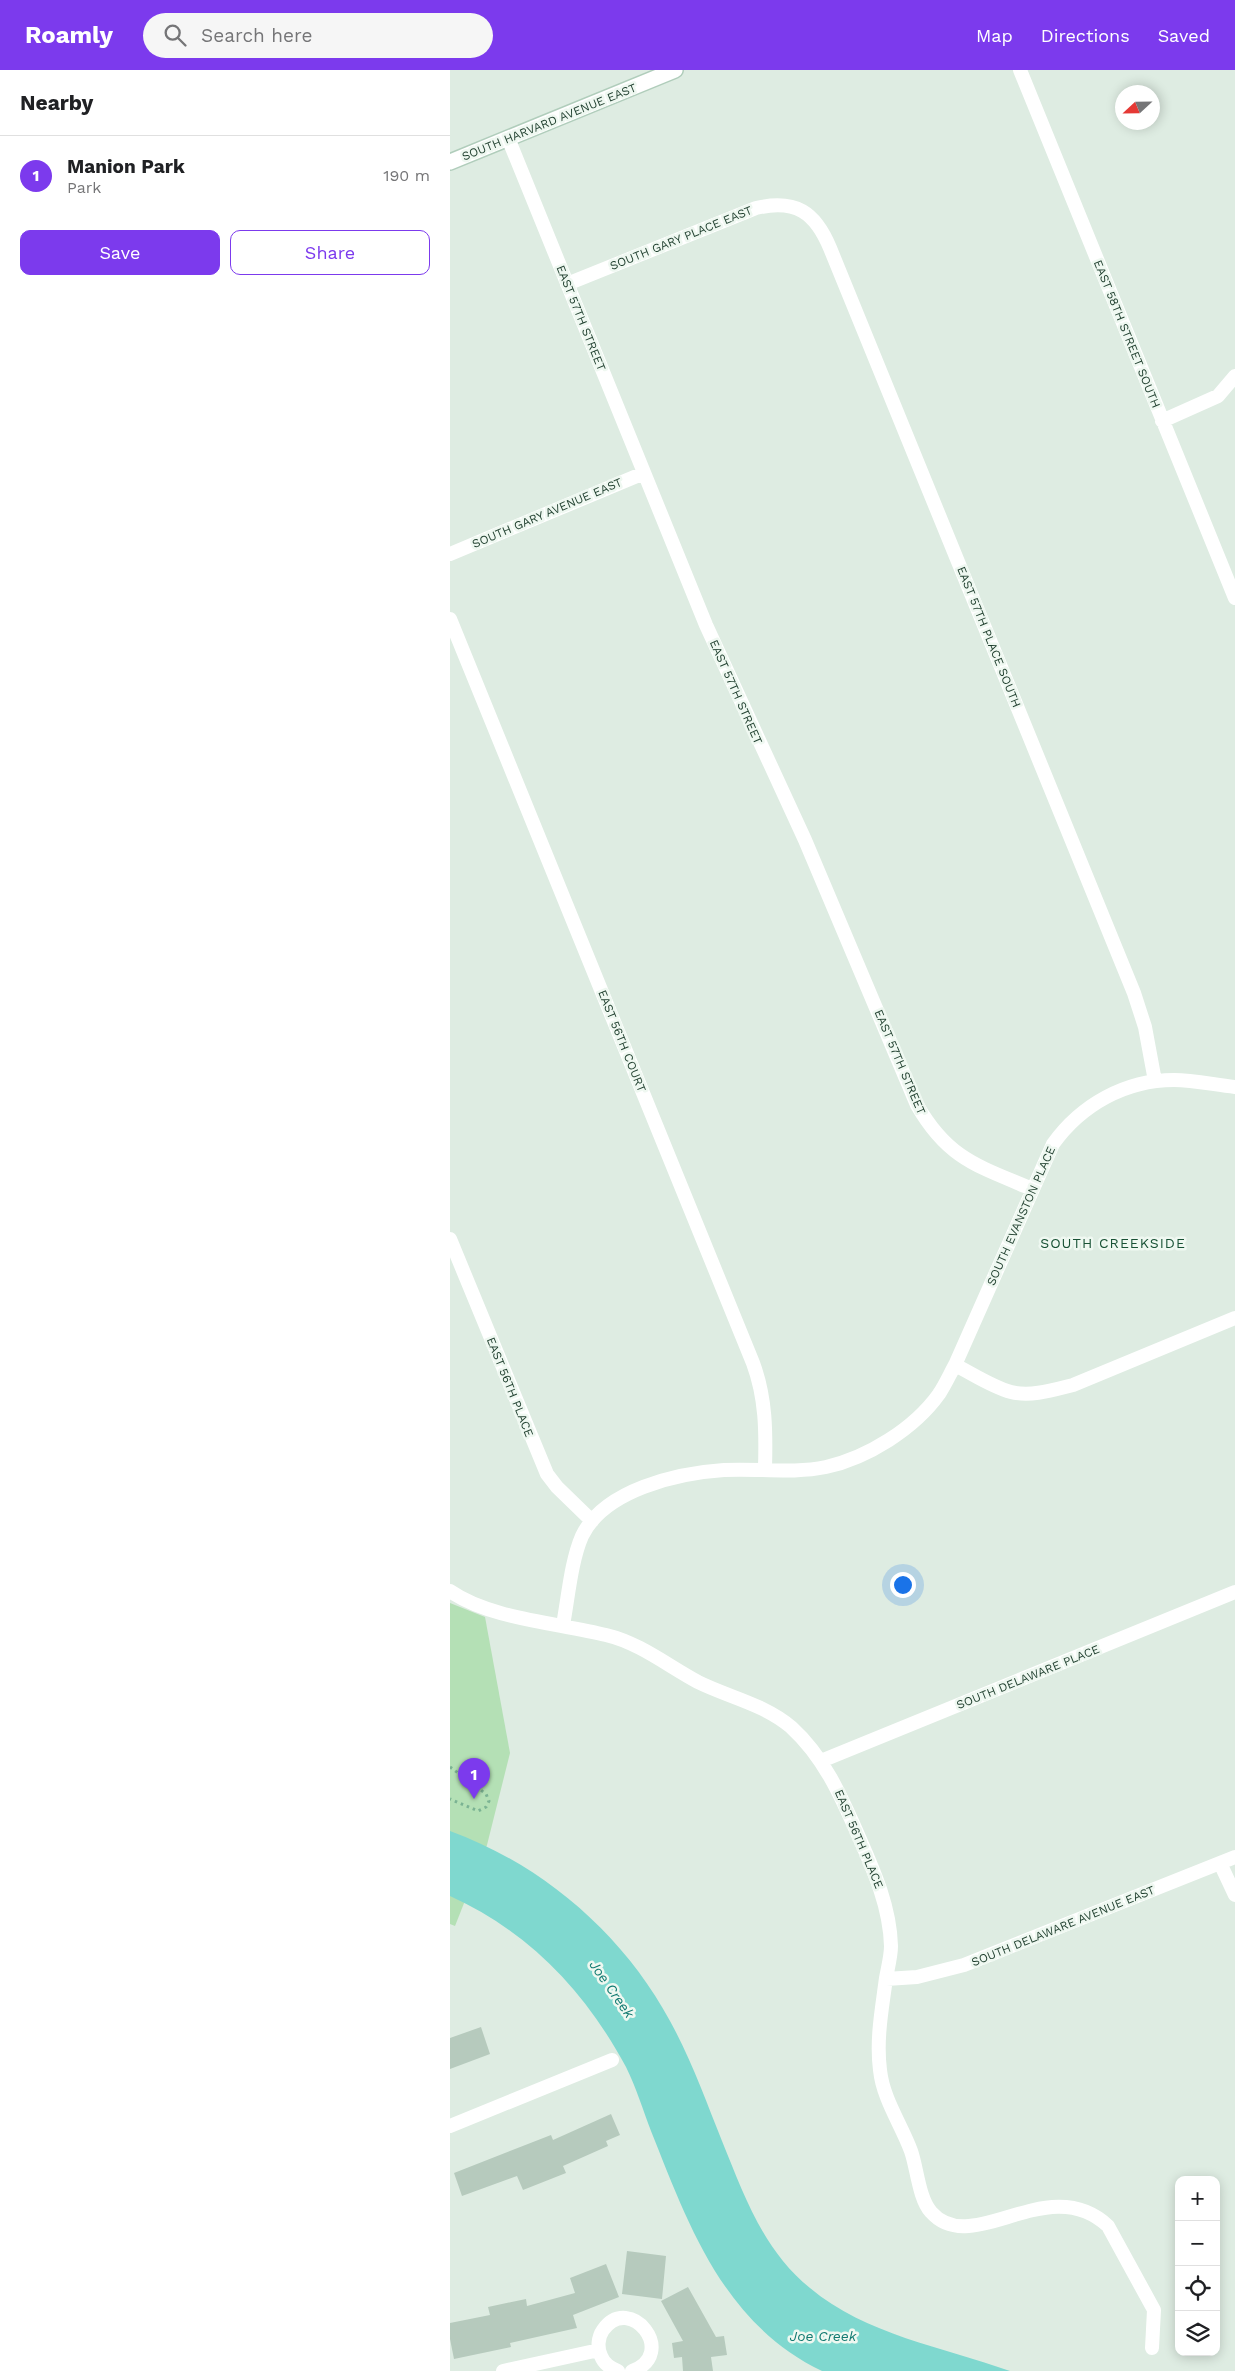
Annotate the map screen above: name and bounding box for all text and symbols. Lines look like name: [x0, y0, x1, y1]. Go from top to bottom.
search box: [143, 13, 493, 58]
text: Roamly: [25, 21, 113, 49]
icon: search: [161, 21, 189, 49]
text: Search here: [201, 24, 312, 47]
text: Map: [976, 25, 1013, 46]
text: Directions: [1041, 25, 1130, 46]
text: Saved: [1158, 25, 1210, 46]
street label: SOUTH HARVARD AVENUE EAST: [460, 81, 638, 163]
north arrow: [1115, 85, 1160, 130]
text: Nearby: [20, 90, 93, 115]
text: Manion Park: [67, 155, 185, 178]
text: 1: [33, 166, 39, 185]
text: 190 m: [383, 166, 430, 185]
text: Park: [67, 178, 101, 197]
street label: SOUTH GARY PLACE EAST: [608, 203, 754, 273]
button: Save: [20, 230, 220, 275]
button: Share: [230, 230, 430, 275]
street label: EAST 58TH STREET SOUTH: [1091, 258, 1163, 410]
street label: EAST 57TH STREET: [553, 263, 609, 373]
street label: SOUTH GARY AVENUE EAST: [470, 475, 624, 551]
street label: EAST 57TH PLACE SOUTH: [954, 564, 1024, 710]
street label: EAST 57TH STREET: [707, 638, 765, 746]
street label: EAST 56TH COURT: [595, 988, 649, 1094]
street label: EAST 57TH STREET: [872, 1007, 928, 1117]
street label: SOUTH EVANSTON PLACE: [984, 1144, 1058, 1288]
district label: SOUTH CREEKSIDE: [1040, 1235, 1186, 1251]
street label: EAST 56TH PLACE: [484, 1335, 537, 1439]
your location: [890, 1572, 916, 1598]
street label: SOUTH DELAWARE PLACE: [954, 1642, 1102, 1712]
pin: 1: [458, 1758, 490, 1799]
street label: EAST 56TH PLACE: [832, 1787, 886, 1891]
street label: SOUTH DELAWARE AVENUE EAST: [969, 1883, 1157, 1969]
water label: Joe Creek: [586, 1957, 638, 2021]
map controls: [1175, 2176, 1220, 2356]
button: +: [1175, 2176, 1220, 2221]
button: −: [1175, 2221, 1220, 2266]
button: locate: [1175, 2266, 1220, 2311]
button: layers: [1175, 2311, 1220, 2356]
water label: Joe Creek: [790, 2328, 857, 2344]

